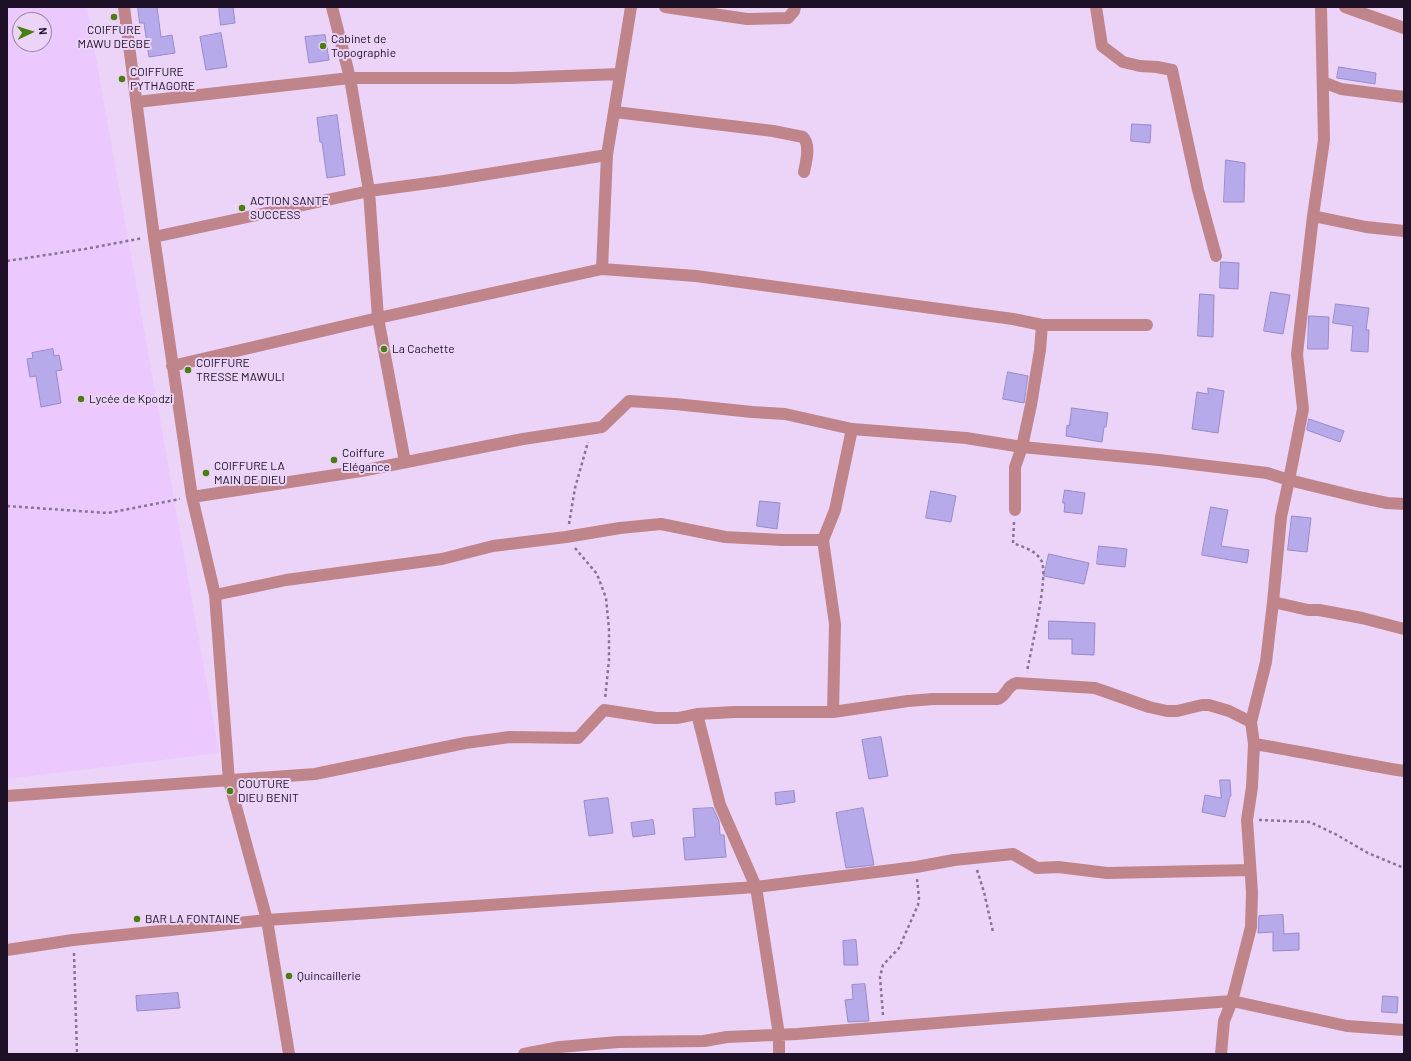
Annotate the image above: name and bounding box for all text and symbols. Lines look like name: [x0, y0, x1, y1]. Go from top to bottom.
north arrow: [12, 12, 52, 52]
marker: COIFFURE MAWU DEGBE: [109, 12, 119, 22]
place label: COIFFURE MAWU DEGBE: [78, 23, 150, 51]
text: N: [37, 27, 50, 35]
place label: Cabinet de Topographie: [331, 32, 396, 60]
marker: Cabinet de Topographie: [318, 41, 328, 51]
place label: COIFFURE PYTHAGORE: [130, 65, 195, 93]
marker: COIFFURE PYTHAGORE: [117, 74, 127, 84]
place label: ACTION SANTE SUCCESS: [250, 194, 329, 222]
marker: ACTION SANTE SUCCESS: [237, 203, 247, 213]
place label: La Cachette: [392, 342, 455, 356]
marker: La Cachette: [379, 344, 389, 354]
place label: COIFFURE TRESSE MAWULI: [196, 356, 285, 384]
marker: COIFFURE TRESSE MAWULI: [183, 365, 193, 375]
place label: Lycée de Kpodzi: [89, 392, 173, 406]
marker: Lycée de Kpodzi: [76, 394, 86, 404]
place label: Coiffure Elégance: [342, 446, 390, 474]
marker: Coiffure Elégance: [329, 455, 339, 465]
place label: COIFFURE LA MAIN DE DIEU: [214, 459, 286, 487]
marker: COIFFURE LA MAIN DE DIEU: [201, 468, 211, 478]
place label: COUTURE DIEU BENIT: [238, 777, 299, 805]
marker: COUTURE DIEU BENIT: [225, 786, 235, 796]
place label: BAR LA FONTAINE: [145, 912, 240, 926]
marker: BAR LA FONTAINE: [132, 914, 142, 924]
place label: Quincaillerie: [297, 969, 361, 983]
marker: Quincaillerie: [284, 971, 294, 981]

